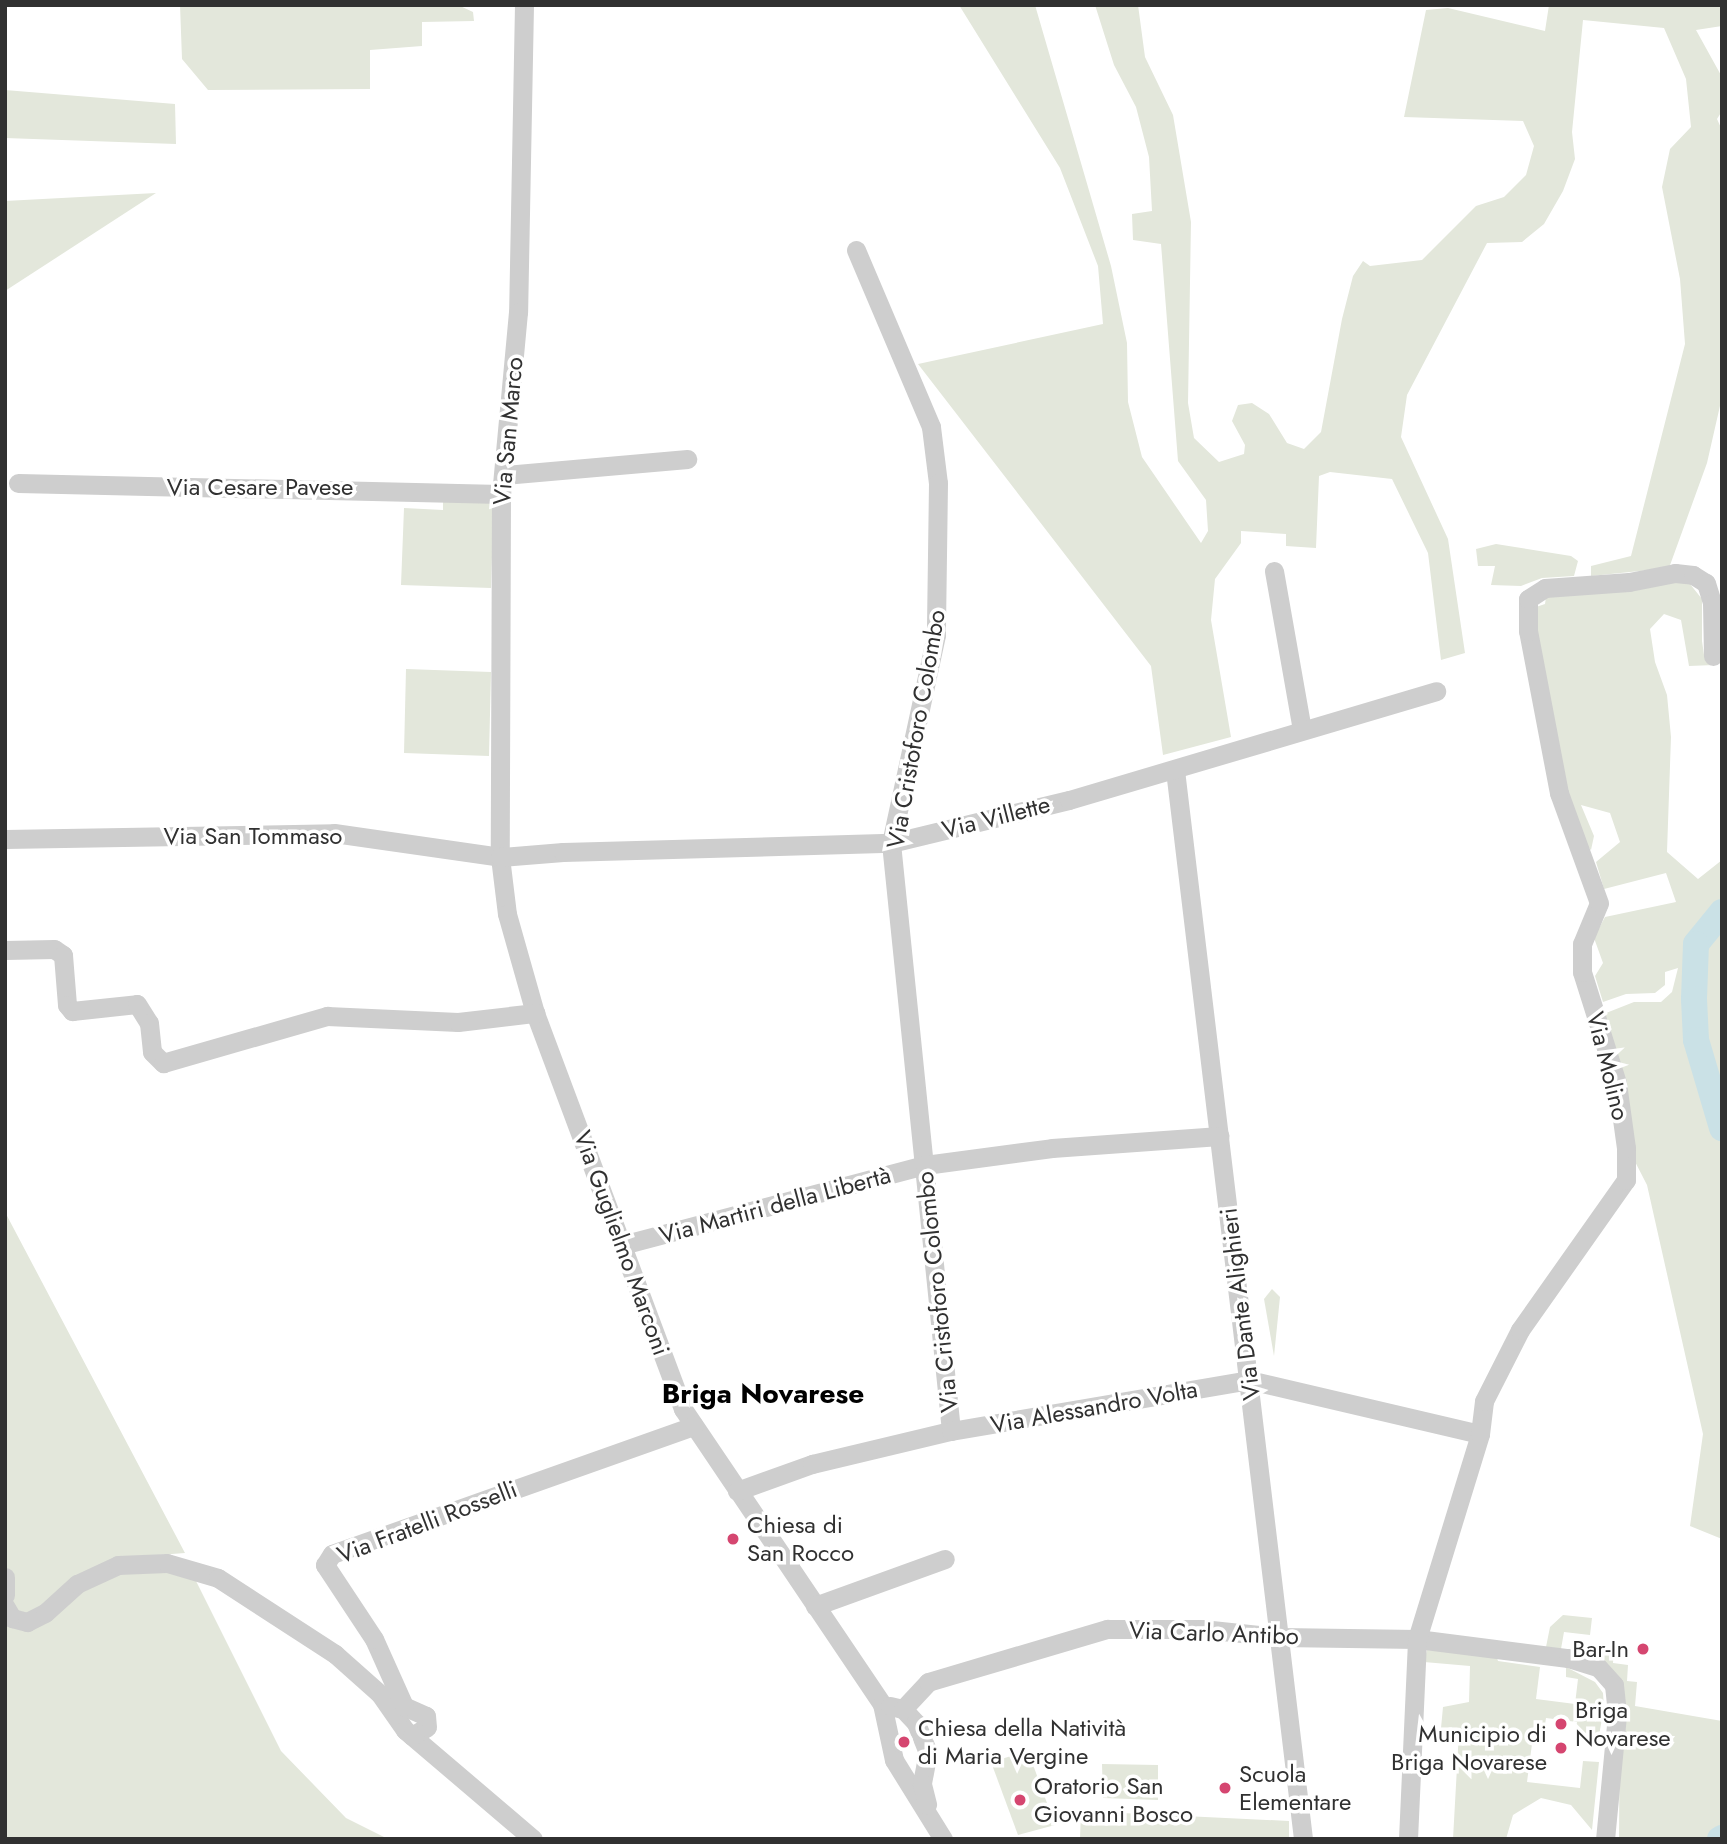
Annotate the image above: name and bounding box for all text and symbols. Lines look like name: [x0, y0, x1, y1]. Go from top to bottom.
street label: Via San Marco: [487, 356, 529, 506]
street label: Via Cesare Pavese: [167, 473, 353, 501]
street label: Via Cristoforo Colombo: [881, 607, 951, 851]
street label: Via Villette: [939, 790, 1053, 844]
street label: Via San Tommaso: [164, 822, 342, 850]
street label: Via Molino: [1581, 1009, 1635, 1123]
street label: Via Guglielmo Marconi: [568, 1127, 676, 1359]
street label: Via Martiri della Libertà: [656, 1160, 894, 1250]
street label: Via Cristoforo Colombo: [910, 1170, 964, 1414]
street label: Via Dante Alighieri: [1214, 1206, 1266, 1402]
street label: Via Alessandro Volta: [988, 1375, 1200, 1439]
district label: Briga Novarese: [662, 1377, 864, 1411]
street label: Via Fratelli Rosselli: [333, 1474, 521, 1570]
place label: Chiesa di San Rocco: [747, 1511, 854, 1567]
marker: Chiesa di San Rocco: [725, 1531, 741, 1547]
street label: Via Carlo Antibo: [1129, 1616, 1299, 1650]
place label: Bar-In: [1572, 1635, 1629, 1663]
marker: Bar-In: [1635, 1641, 1651, 1657]
place label: Briga Novarese: [1575, 1696, 1671, 1752]
place label: Chiesa della Natività di Maria Vergine: [918, 1714, 1126, 1770]
marker: Briga Novarese: [1553, 1716, 1569, 1732]
place label: Municipio di Briga Novarese: [1391, 1720, 1547, 1776]
marker: Chiesa della Natività di Maria Vergine: [896, 1734, 912, 1750]
marker: Municipio di Briga Novarese: [1553, 1740, 1569, 1756]
place label: Scuola Elementare: [1239, 1760, 1351, 1816]
place label: Oratorio San Giovanni Bosco: [1034, 1772, 1193, 1828]
marker: Scuola Elementare: [1217, 1780, 1233, 1796]
marker: Oratorio San Giovanni Bosco: [1012, 1792, 1028, 1808]

